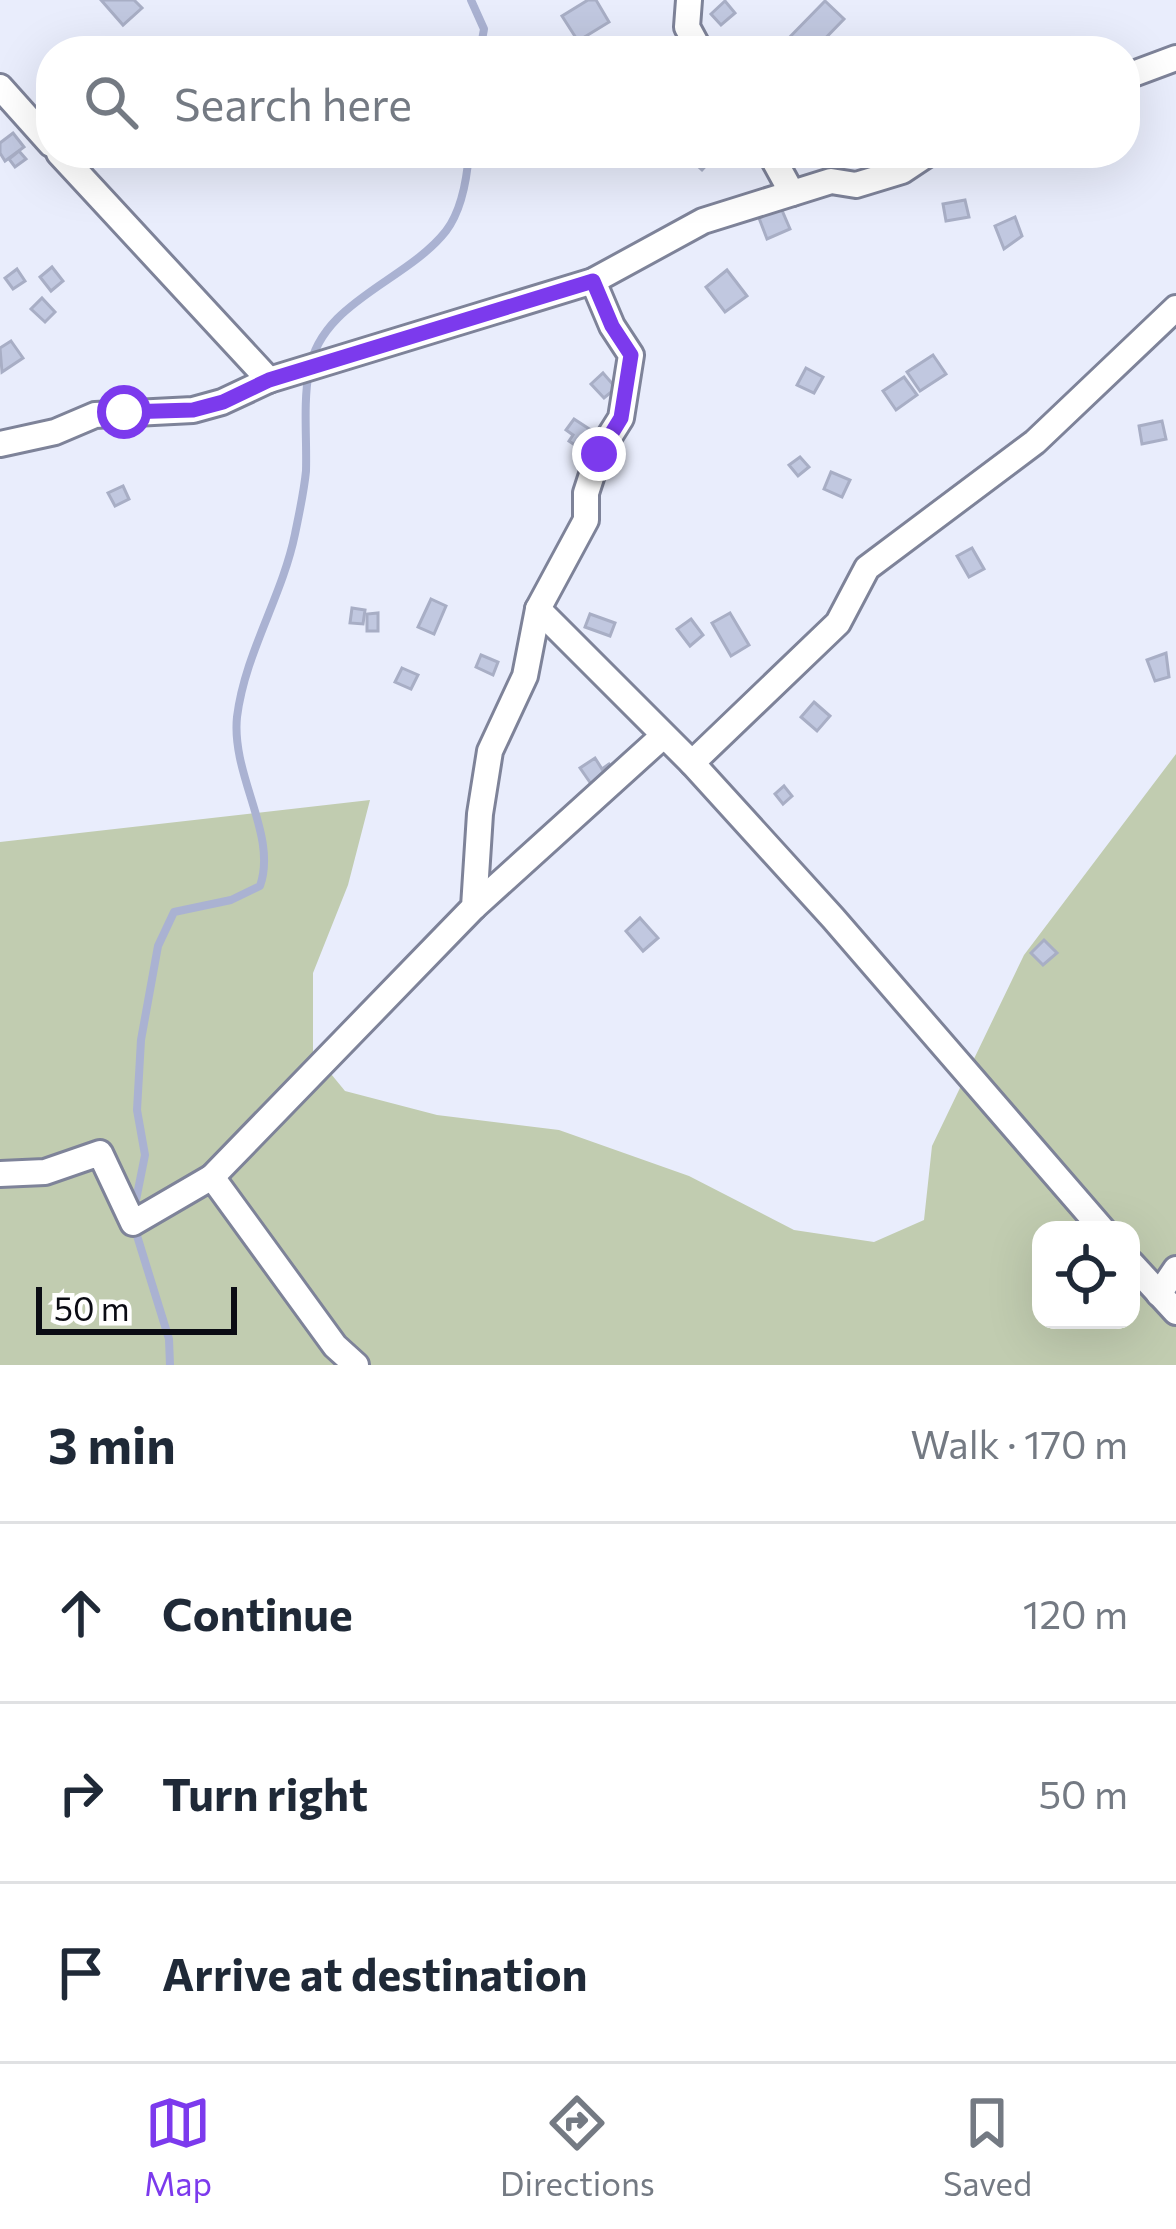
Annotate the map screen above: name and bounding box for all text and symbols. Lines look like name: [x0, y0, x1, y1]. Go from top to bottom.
search box: [36, 36, 1140, 168]
icon: search: [78, 69, 144, 135]
text: Search here: [174, 75, 412, 130]
route start: [97, 385, 151, 439]
route end: [572, 427, 626, 481]
map controls: [1032, 1221, 1140, 1329]
button: locate: [1032, 1221, 1140, 1329]
scale bar: [36, 1281, 237, 1334]
text: 50 m: [54, 1287, 130, 1328]
text: 3 min: [48, 1412, 176, 1475]
text: Walk · 170 m: [911, 1419, 1128, 1467]
icon: ahead: [48, 1580, 114, 1646]
text: Continue: [162, 1585, 353, 1640]
text: 120 m: [1023, 1589, 1128, 1637]
icon: right: [48, 1760, 114, 1826]
text: Turn right: [162, 1765, 368, 1820]
text: 50 m: [1039, 1769, 1128, 1817]
icon: arrive: [48, 1940, 114, 2006]
text: Arrive at destination: [162, 1945, 588, 2000]
tab: Map: [144, 2090, 212, 2203]
tab: Directions: [500, 2090, 655, 2203]
tab: Saved: [943, 2090, 1032, 2203]

